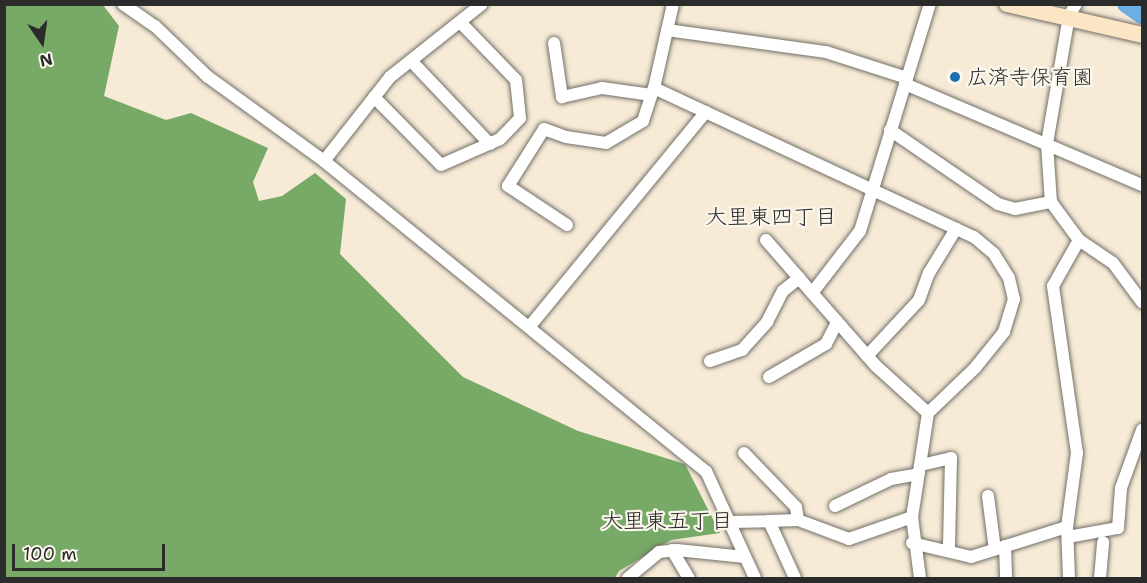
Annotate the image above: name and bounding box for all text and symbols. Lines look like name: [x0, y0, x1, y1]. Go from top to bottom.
north arrow: [12, 12, 72, 72]
text: N: [38, 48, 55, 72]
place label: 広済寺保育園: [967, 64, 1093, 90]
marker: 広済寺保育園: [948, 70, 962, 84]
district label: 大里東四丁目: [705, 204, 837, 230]
district label: 大里東五丁目: [601, 508, 733, 534]
scale bar: [15, 532, 168, 570]
text: 100 m: [23, 542, 77, 566]

